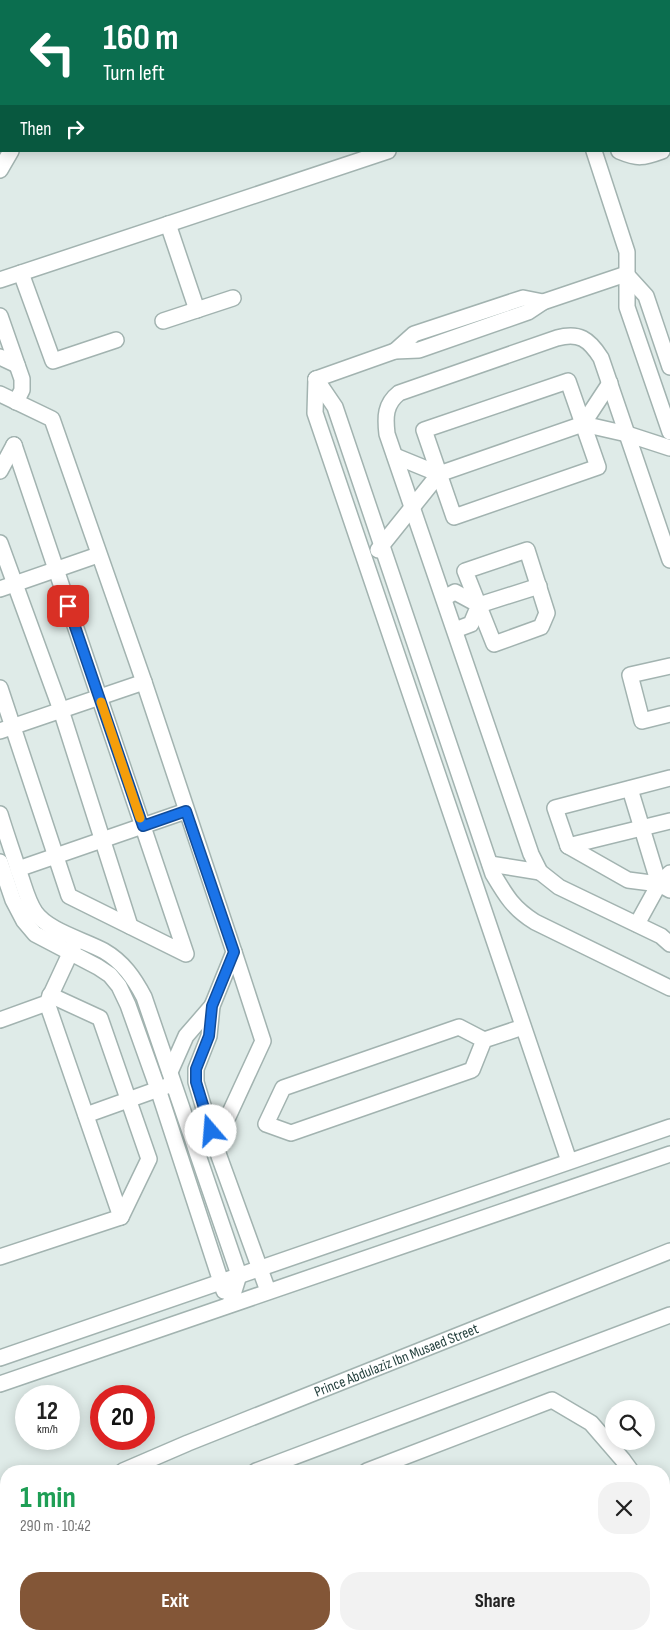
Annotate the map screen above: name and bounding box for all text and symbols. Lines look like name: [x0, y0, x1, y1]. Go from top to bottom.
text: 160 m: [103, 17, 179, 60]
icon: left: [20, 20, 85, 85]
text: Turn left: [103, 60, 165, 87]
icon: right: [61, 115, 89, 143]
text: Then: [20, 118, 51, 141]
pin: [47, 585, 89, 627]
icon: arrive: [54, 592, 82, 620]
position arrow: [184, 1104, 236, 1156]
street label: Prince Abdulaziz Ibn Musaed Street: [312, 1319, 482, 1402]
speed limit sign: 20: [90, 1385, 155, 1450]
text: 12: [37, 1396, 58, 1427]
map controls: [605, 1400, 655, 1450]
button: search: [605, 1400, 655, 1450]
text: km/h: [37, 1422, 58, 1437]
text: 1 min: [20, 1480, 76, 1516]
button: close: [598, 1482, 650, 1534]
text: 290 m · 10:42: [20, 1517, 91, 1536]
button: Exit: [20, 1572, 330, 1630]
button: Share: [340, 1572, 650, 1630]

